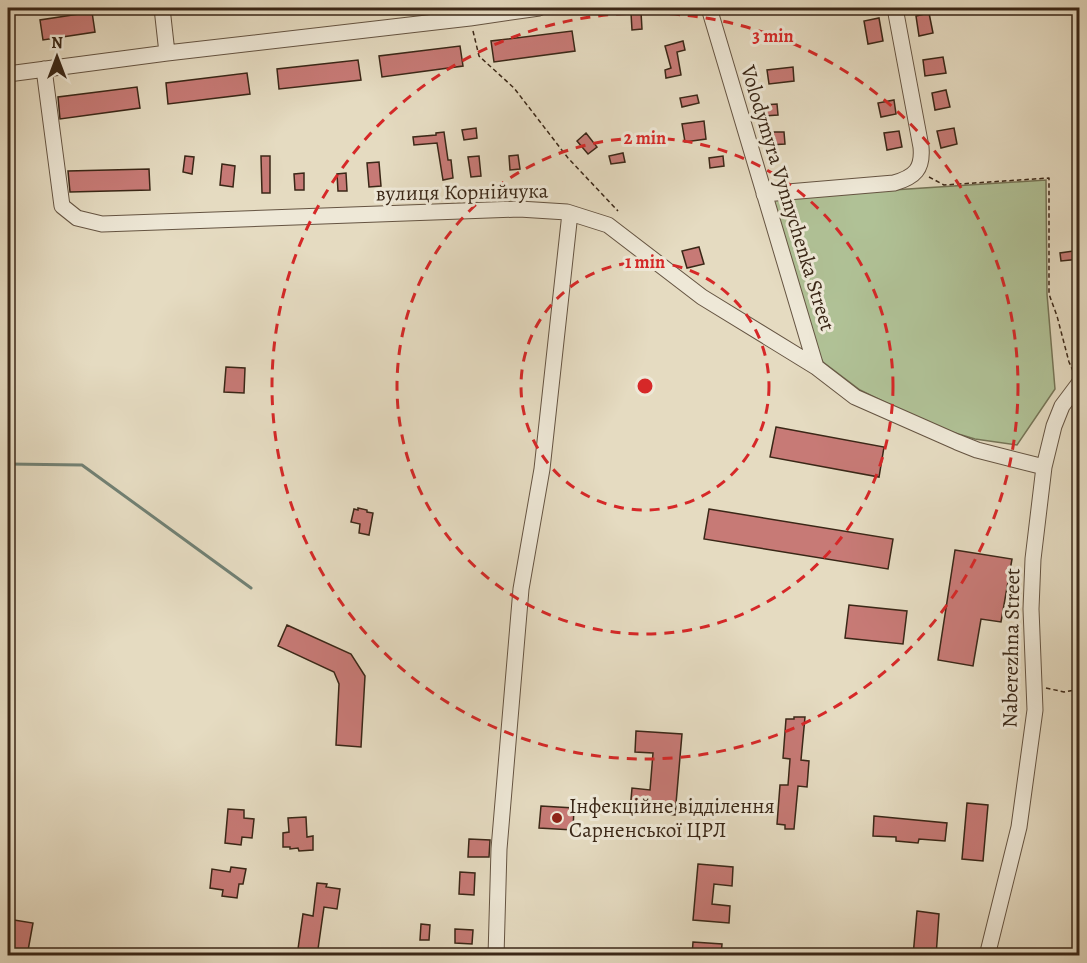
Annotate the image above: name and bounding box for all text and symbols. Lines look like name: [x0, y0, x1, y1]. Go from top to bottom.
text: 3 min: [752, 24, 794, 48]
north arrow: [27, 27, 87, 87]
text: N: [51, 32, 63, 54]
street label: Volodymyra Vynnychenka Street: [734, 61, 842, 334]
text: 2 min: [624, 126, 666, 150]
street label: вулиця Корнійчука: [375, 176, 549, 208]
text: 1 min: [625, 250, 665, 274]
centre of rings: [635, 376, 655, 396]
street label: Naberezhna Street: [996, 568, 1026, 728]
place label: Інфекційне відділення Сарненської ЦРЛ: [569, 792, 775, 844]
marker: Інфекційне відділення Сарненської ЦРЛ: [550, 811, 564, 825]

